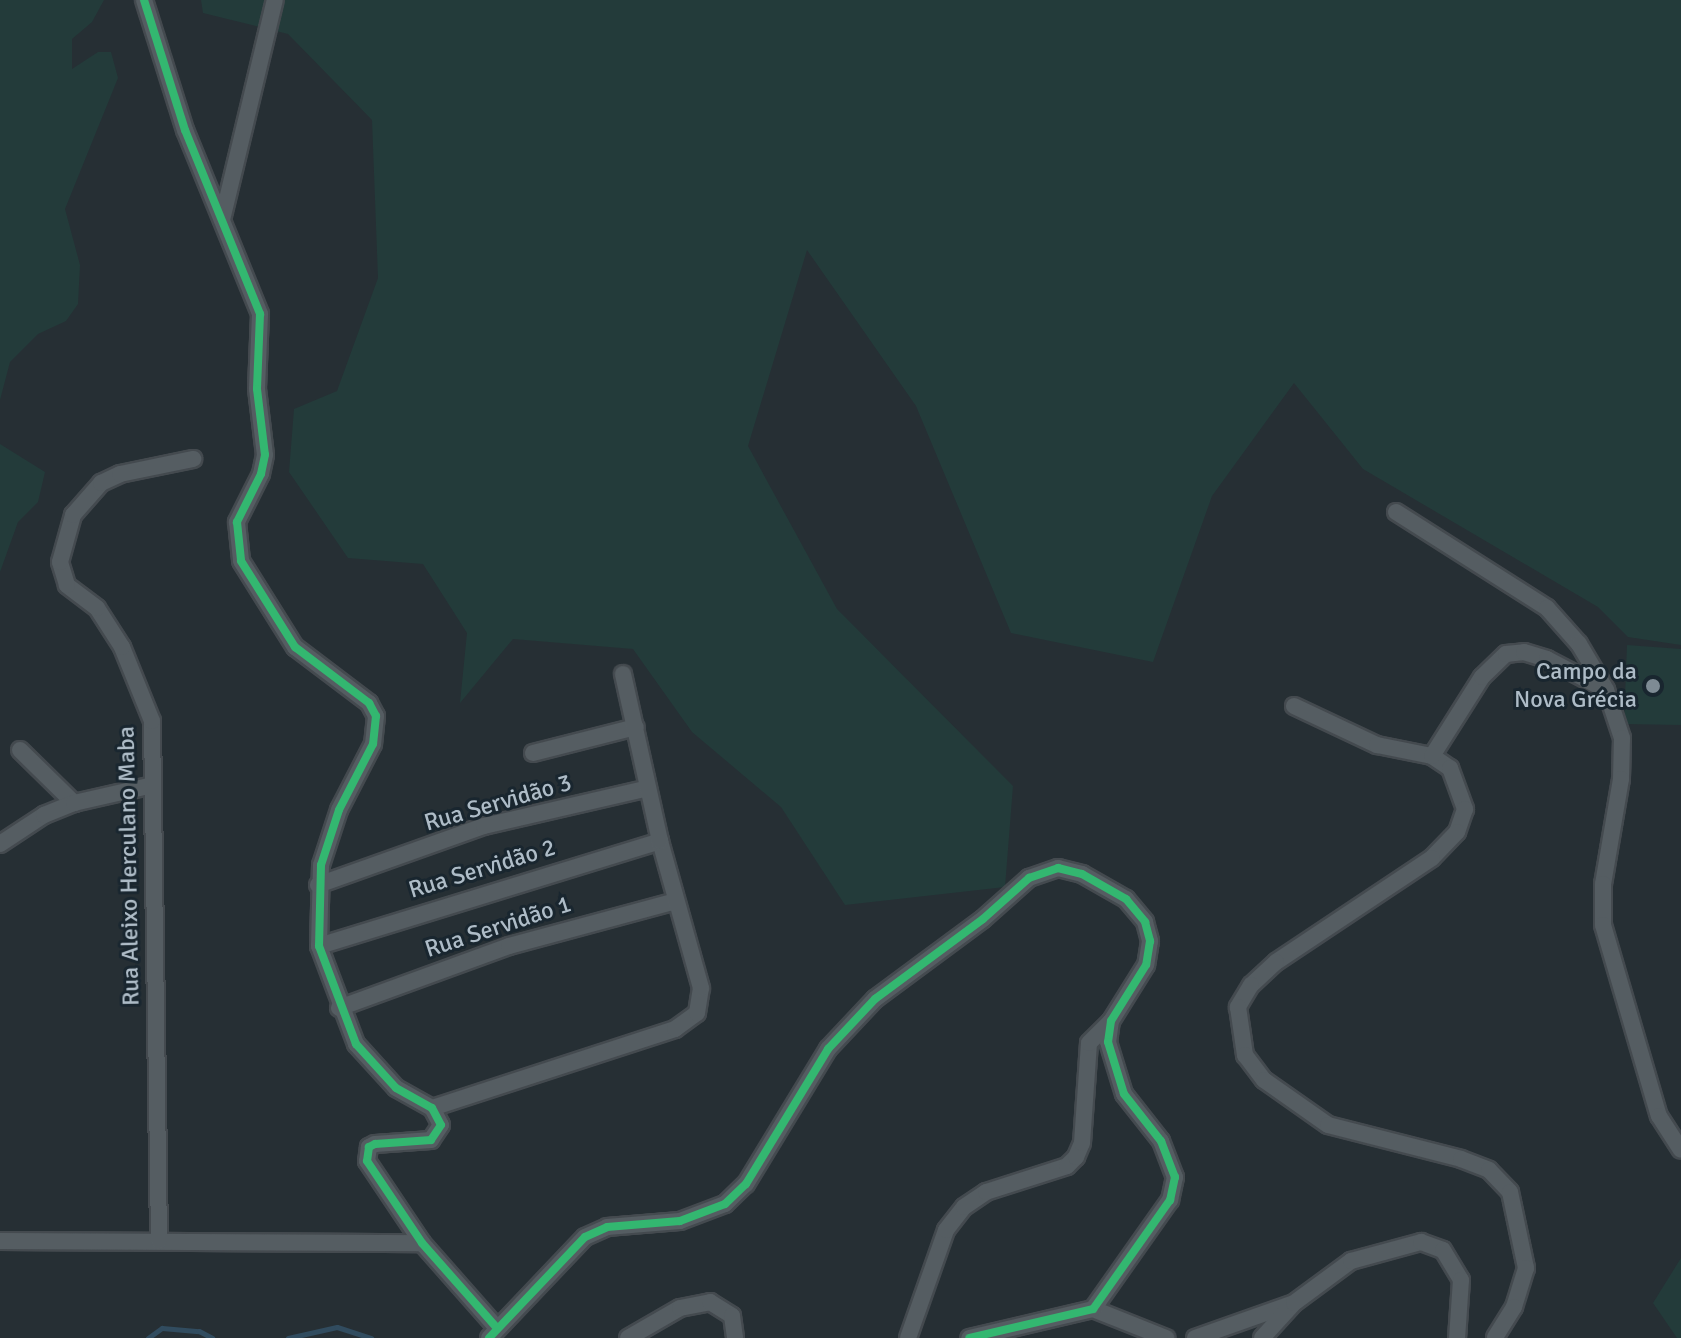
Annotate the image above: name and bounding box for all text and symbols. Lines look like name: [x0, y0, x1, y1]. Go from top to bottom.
place label: Campo da Nova Grécia: [1514, 658, 1637, 714]
marker: Campo da Nova Grécia: [1644, 677, 1662, 695]
street label: Rua Aleixo Herculano Maba: [112, 726, 146, 1006]
street label: Rua Servidão 3: [421, 768, 575, 838]
street label: Rua Servidão 2: [405, 833, 559, 905]
street label: Rua Servidão 1: [421, 890, 575, 964]

